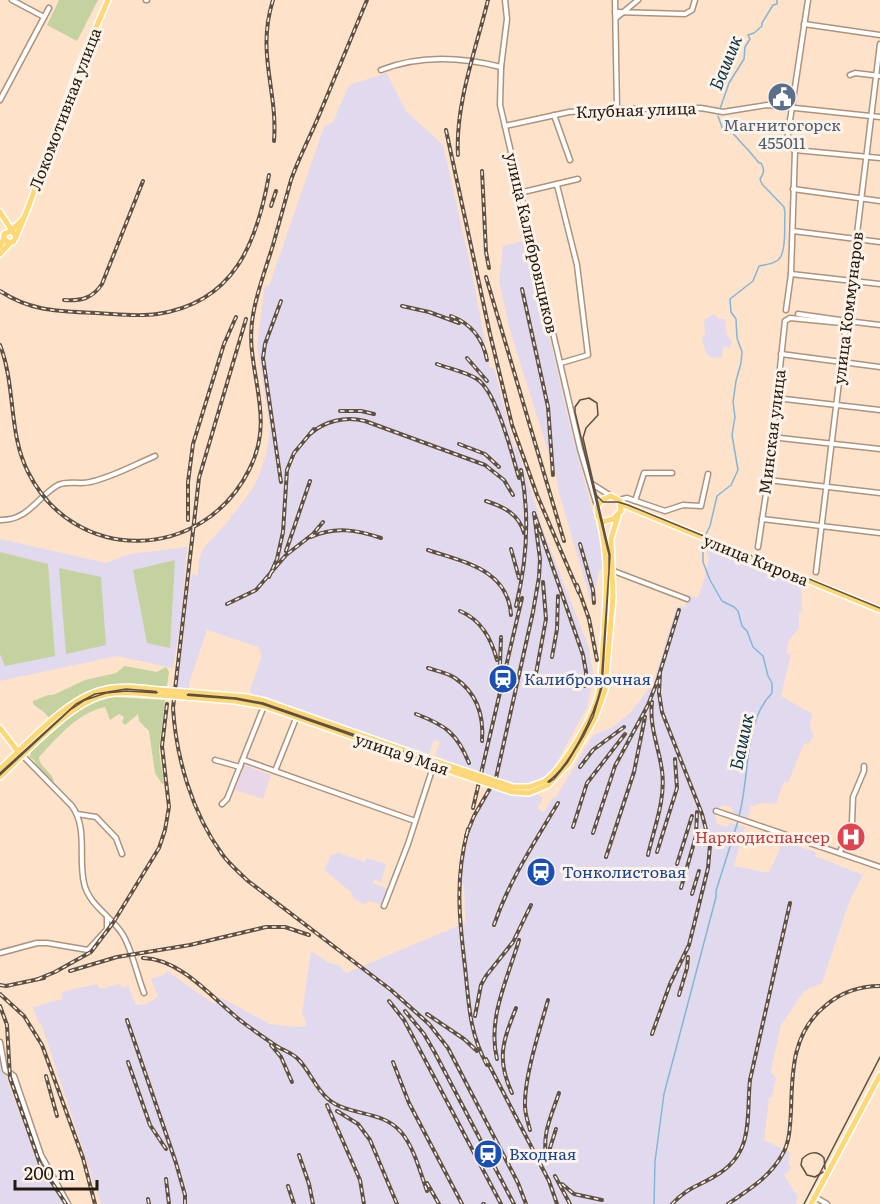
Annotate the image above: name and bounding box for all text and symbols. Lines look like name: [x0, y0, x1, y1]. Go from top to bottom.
street label: Локомотивная улица: [22, 23, 106, 193]
water label: Башик: [701, 31, 748, 94]
public building icon: Магнитогорск 455011: [766, 81, 798, 113]
street label: Клубная улица: [575, 95, 697, 123]
place label: Магнитогорск 455011: [723, 112, 841, 154]
street label: улица Калибровщиков: [500, 150, 565, 336]
street label: улица Коммунаров: [826, 230, 868, 386]
street label: Минская улица: [751, 368, 791, 496]
street label: улица Кирова: [700, 527, 813, 591]
station icon: Калибровочная: [487, 663, 519, 695]
place label: Калибровочная: [524, 666, 651, 690]
water label: Башик: [721, 711, 760, 773]
street label: улица 9 Мая: [352, 726, 453, 780]
hospital icon: Наркодиспансер: [835, 821, 867, 853]
place label: Наркодиспансер: [695, 824, 830, 848]
station icon: Тонколистовая: [525, 856, 557, 888]
place label: Тонколистовая: [562, 859, 686, 883]
station icon: Входная: [472, 1138, 504, 1170]
place label: Входная: [509, 1141, 576, 1165]
scale bar: [15, 1153, 98, 1191]
text: 200 m: [24, 1159, 75, 1186]

